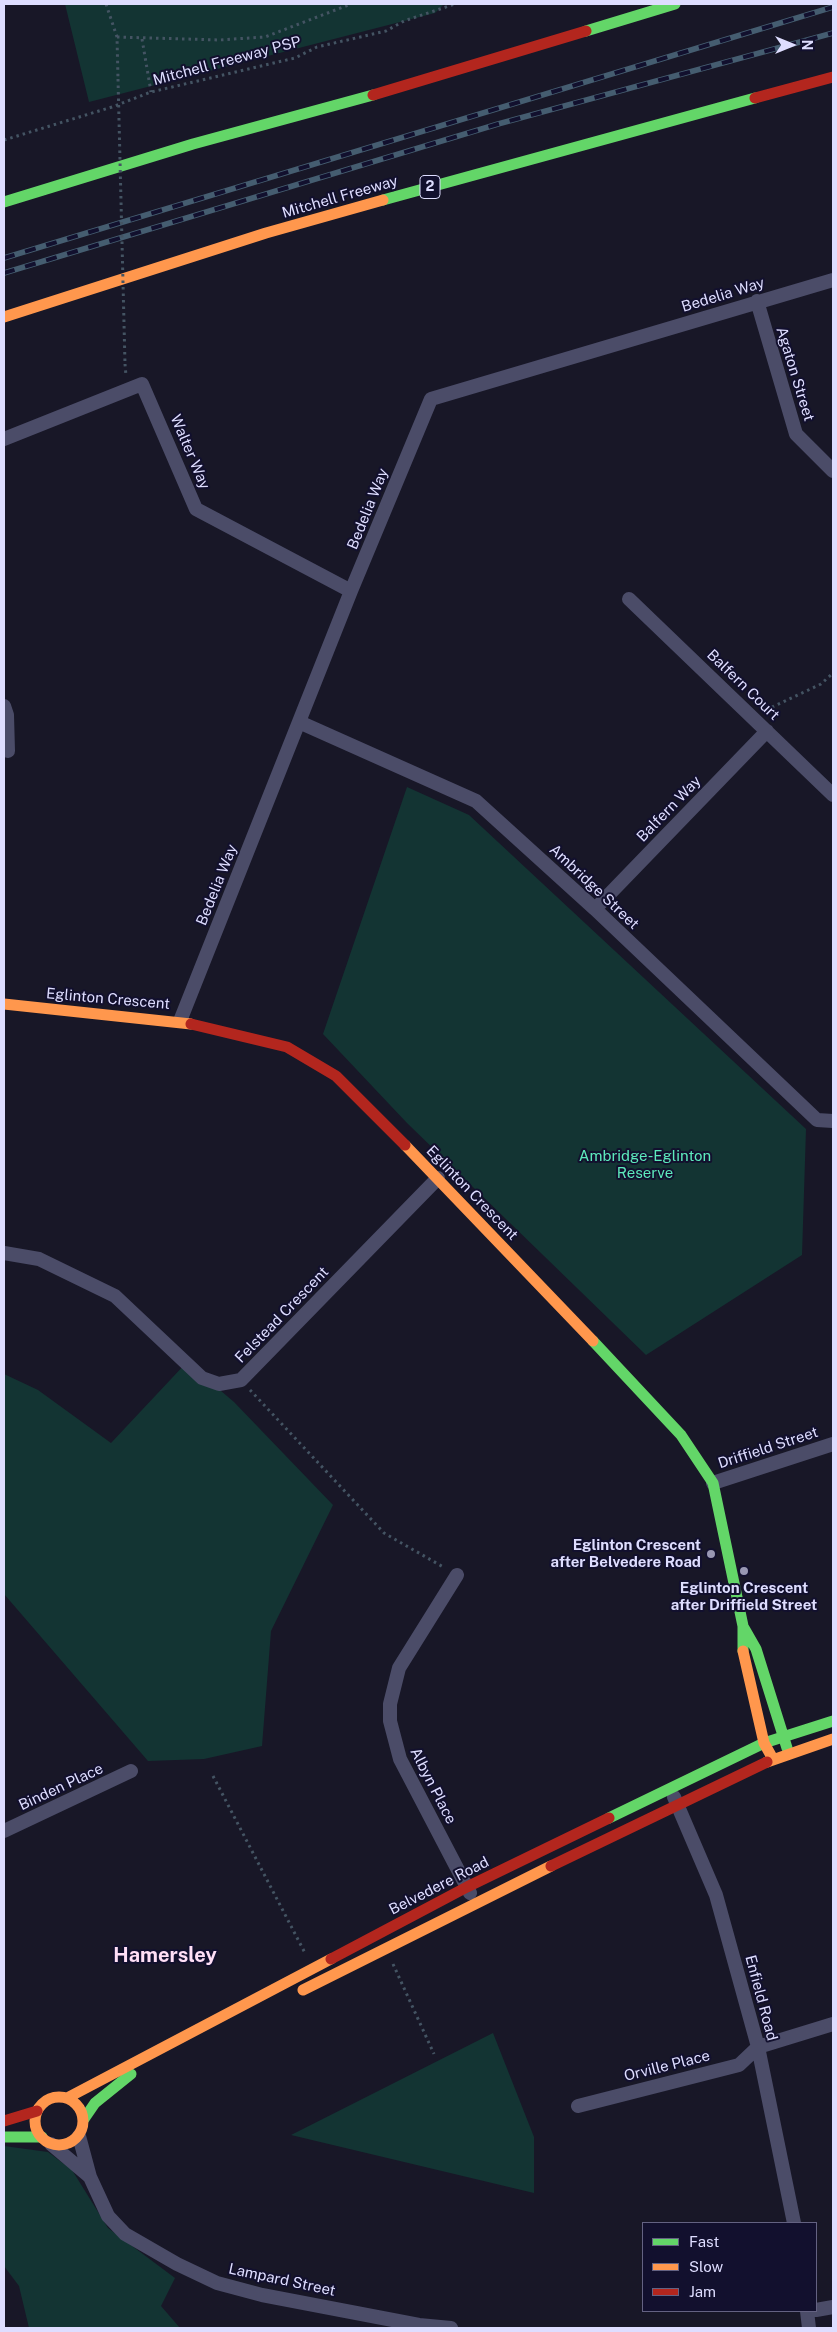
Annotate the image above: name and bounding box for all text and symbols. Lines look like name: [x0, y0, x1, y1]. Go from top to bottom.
north arrow: [767, 20, 817, 70]
street label: Mitchell Freeway PSP: [151, 33, 303, 89]
text: N: [799, 40, 815, 50]
street label: Mitchell Freeway: [280, 172, 400, 222]
road number: 2: [420, 176, 440, 198]
street label: Bedelia Way: [679, 274, 767, 316]
street label: Agaton Street: [772, 325, 818, 423]
street label: Walter Way: [166, 412, 214, 492]
street label: Bedelia Way: [344, 466, 392, 552]
street label: Balfern Court: [703, 646, 783, 724]
street label: Balfern Way: [633, 772, 705, 846]
street label: Ambridge Street: [545, 841, 643, 933]
street label: Bedelia Way: [193, 842, 241, 928]
street label: Eglinton Crescent: [45, 985, 171, 1013]
street label: Eglinton Crescent: [422, 1142, 522, 1244]
park label: Ambridge-Eglinton Reserve: [579, 1147, 711, 1182]
street label: Felstead Crescent: [232, 1263, 332, 1367]
street label: Driffield Street: [716, 1423, 820, 1473]
place label: Eglinton Crescent after Belvedere Road: [551, 1536, 701, 1571]
marker: Eglinton Crescent after Belvedere Road: [705, 1548, 717, 1560]
marker: Eglinton Crescent after Driffield Street: [738, 1565, 750, 1577]
place label: Eglinton Crescent after Driffield Street: [671, 1579, 817, 1614]
street label: Albyn Place: [406, 1745, 460, 1827]
street label: Binden Place: [16, 1760, 106, 1814]
street label: Belvedere Road: [386, 1853, 492, 1919]
district label: Hamersley: [113, 1944, 217, 1968]
street label: Enfield Road: [741, 1953, 781, 2043]
street label: Orville Place: [622, 2047, 712, 2085]
legend: [642, 2222, 817, 2312]
text: Fast: [689, 2233, 719, 2250]
text: Slow: [689, 2258, 723, 2275]
street label: Lampard Street: [227, 2260, 337, 2300]
text: Jam: [689, 2283, 716, 2300]

